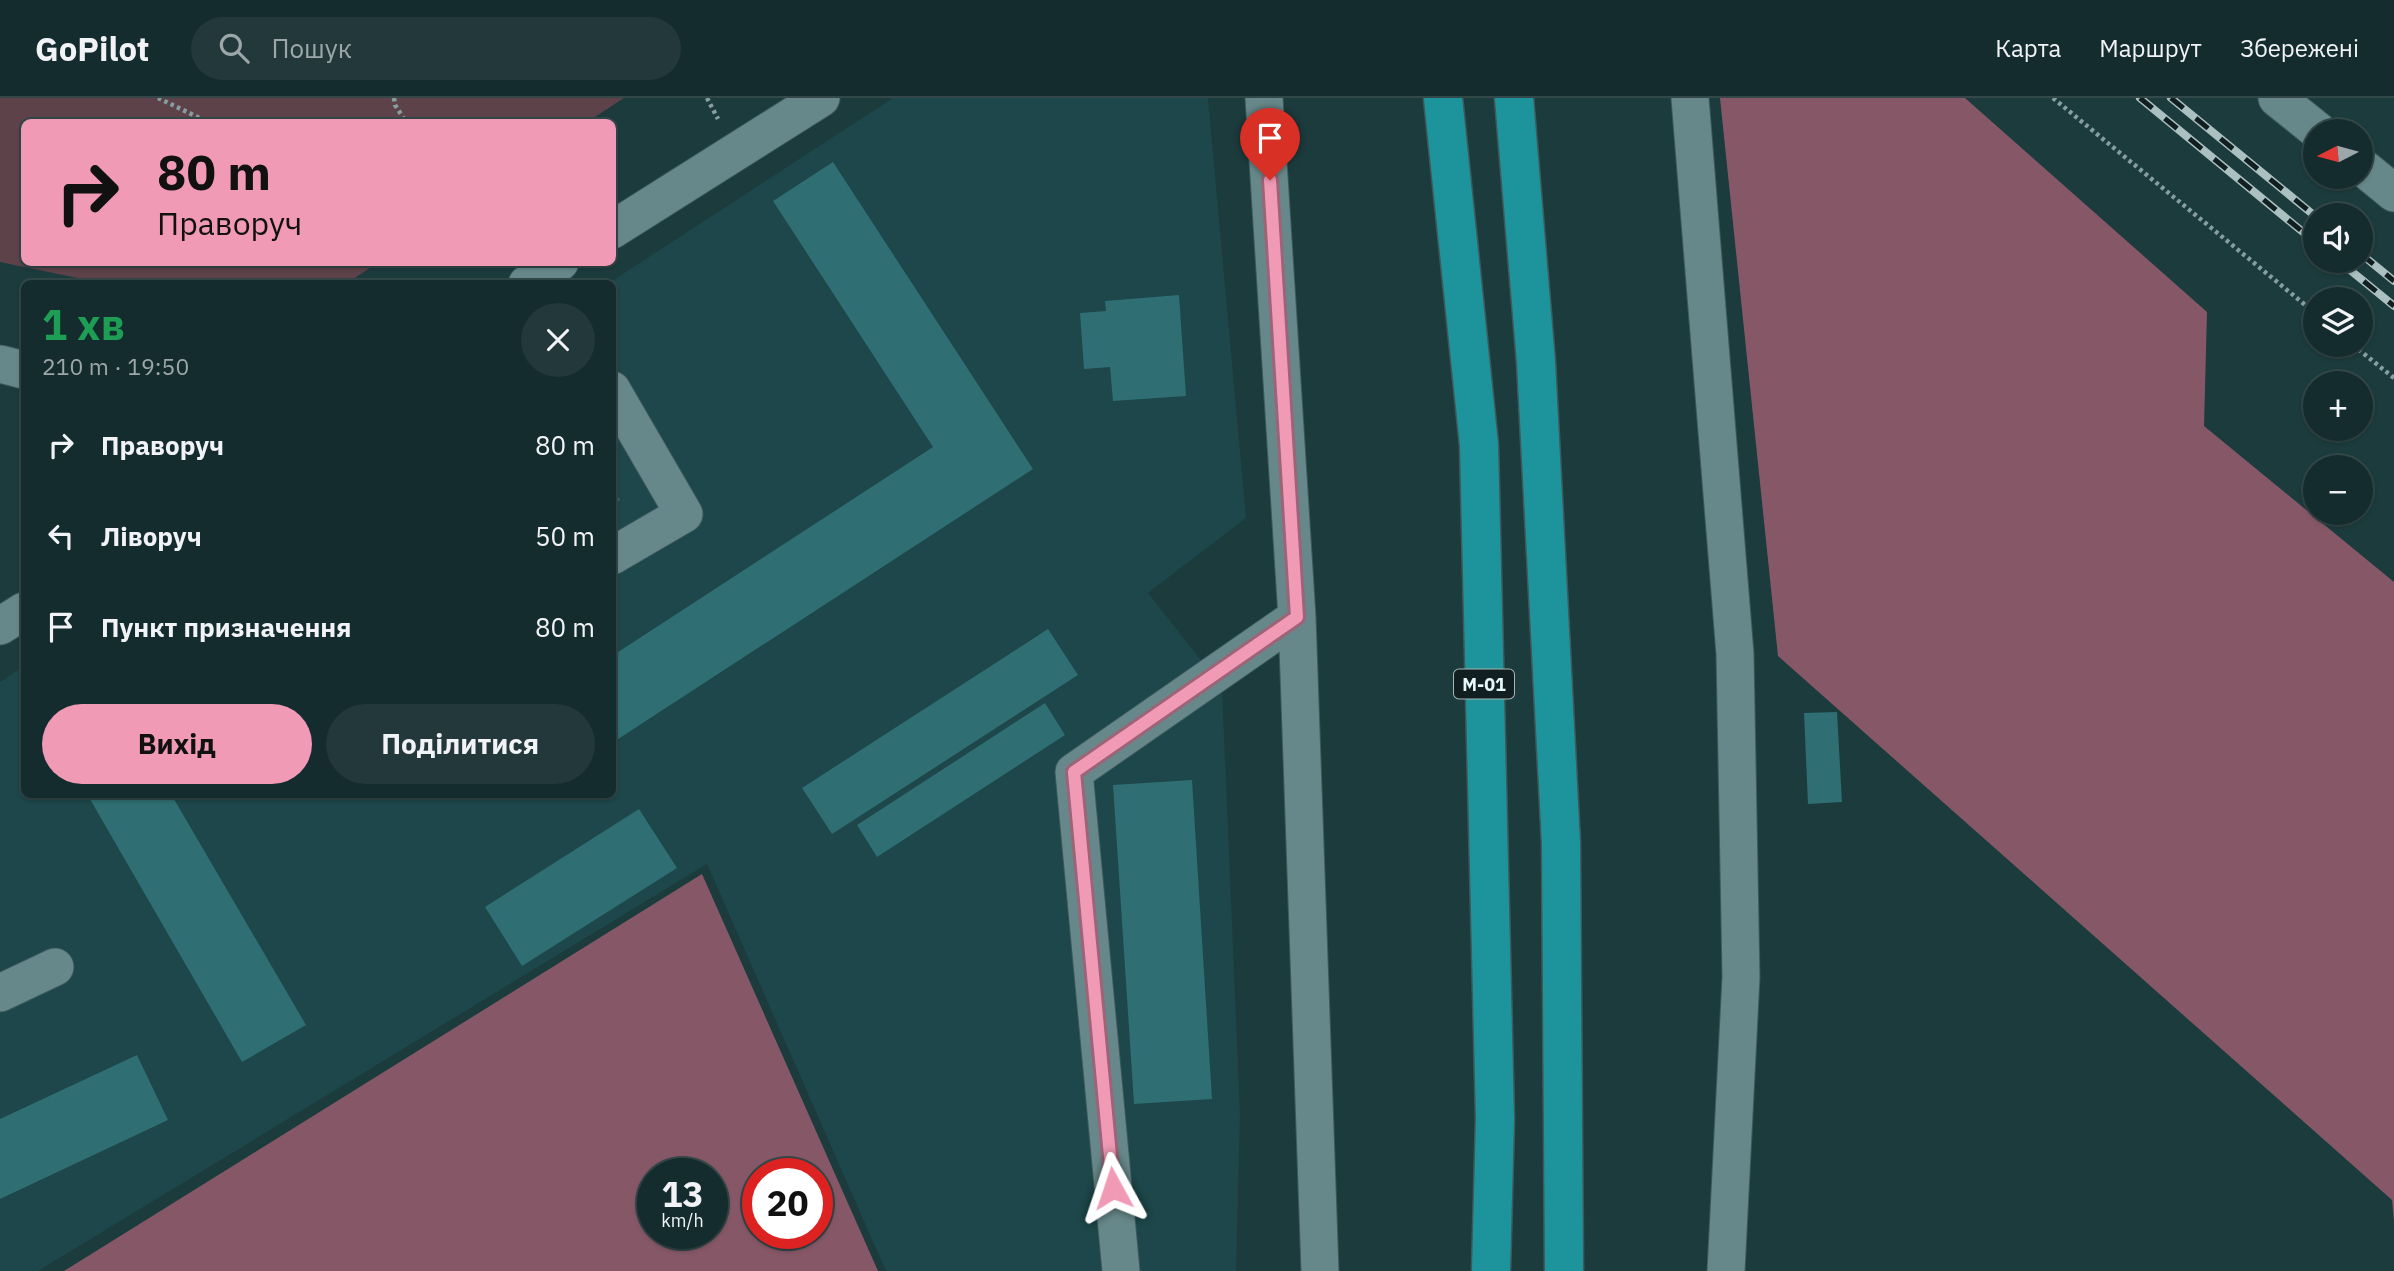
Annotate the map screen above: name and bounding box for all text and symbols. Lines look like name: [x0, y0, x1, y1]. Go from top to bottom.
search box: [191, 17, 681, 80]
text: GoPilot: [35, 27, 149, 70]
icon: search: [215, 29, 253, 67]
text: Пошук: [271, 31, 352, 65]
text: Карта: [1995, 32, 2061, 64]
text: Маршрут: [2099, 32, 2202, 64]
text: Збережені: [2240, 32, 2359, 64]
pin: [1240, 108, 1300, 180]
icon: arrive: [1251, 119, 1289, 157]
north arrow: [2303, 119, 2373, 189]
map controls: [2303, 119, 2373, 525]
text: 80 m: [157, 140, 271, 203]
icon: right: [42, 147, 133, 238]
text: Праворуч: [157, 202, 302, 244]
button: sound: [2303, 203, 2373, 273]
button: layers: [2303, 287, 2373, 357]
text: 1 хв: [42, 297, 125, 352]
button: close: [521, 303, 595, 377]
text: 210 m · 19:50: [42, 351, 189, 381]
button: +: [2303, 371, 2373, 441]
icon: right: [42, 426, 80, 464]
text: Праворуч: [101, 428, 224, 462]
text: 80 m: [535, 428, 595, 462]
button: −: [2303, 455, 2373, 525]
icon: left: [42, 517, 80, 555]
text: Ліворуч: [101, 519, 202, 553]
text: 50 m: [535, 519, 595, 553]
icon: arrive: [42, 608, 80, 646]
text: Пункт призначення: [101, 610, 351, 644]
text: 80 m: [535, 610, 595, 644]
road number: М-01: [1454, 670, 1514, 698]
button: Вихід: [42, 704, 312, 784]
button: Поділитися: [326, 704, 595, 784]
position arrow: [1076, 1151, 1150, 1225]
speed limit sign: 20: [742, 1158, 833, 1249]
text: 13: [661, 1171, 704, 1217]
text: km/h: [661, 1209, 704, 1232]

